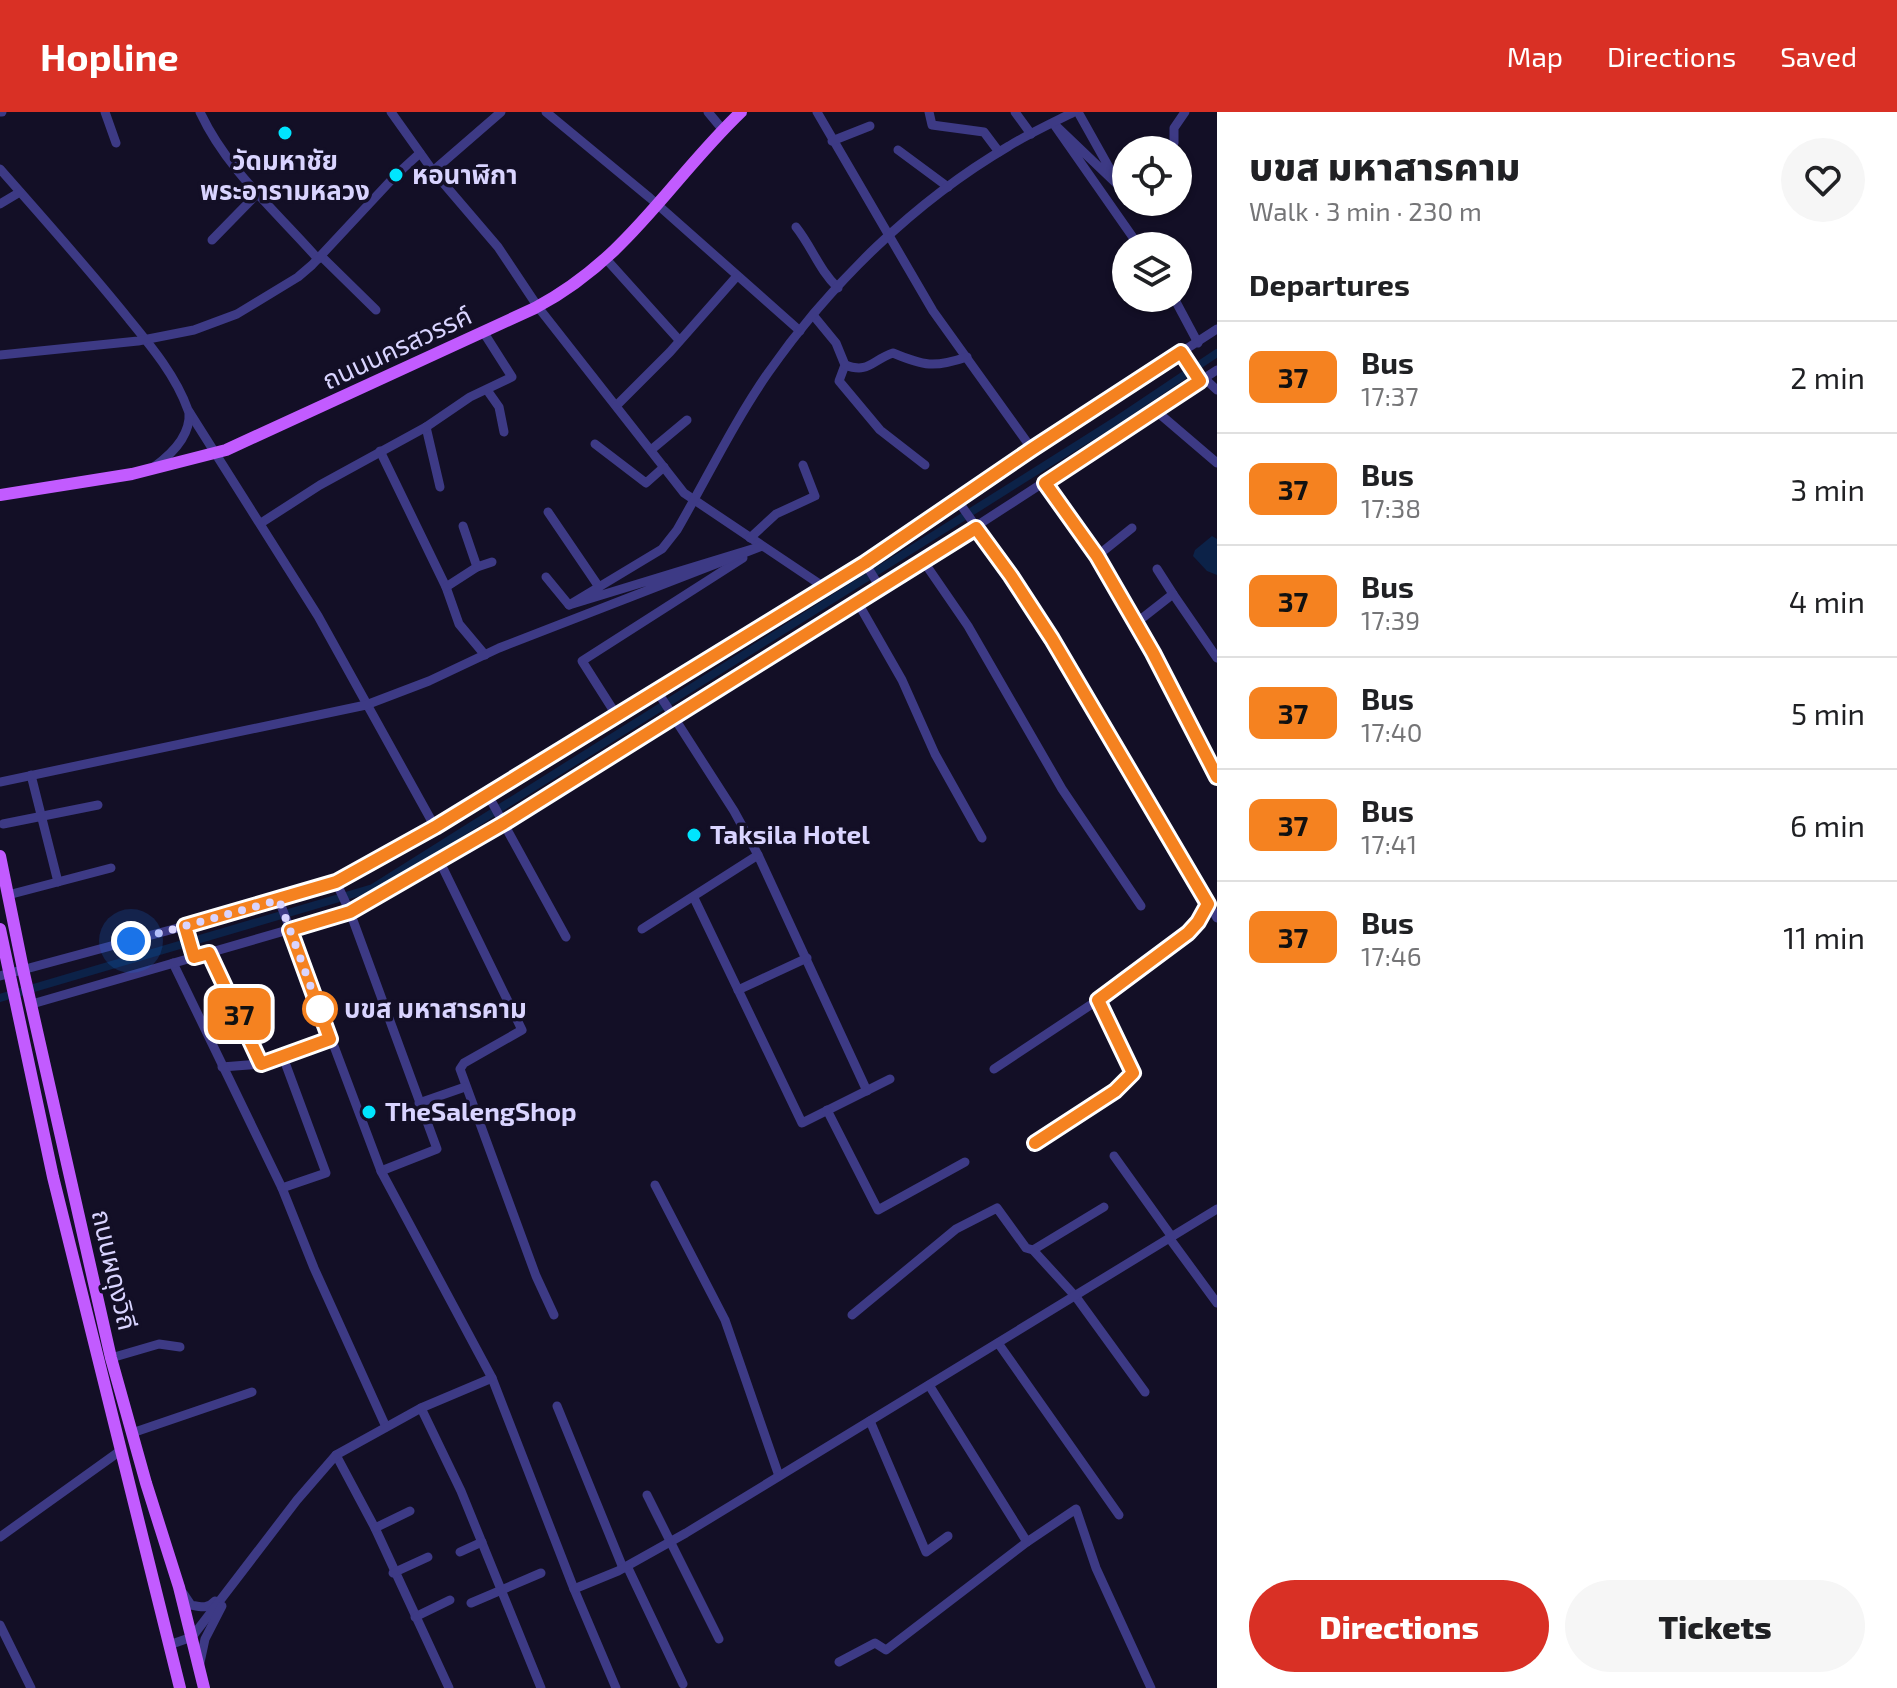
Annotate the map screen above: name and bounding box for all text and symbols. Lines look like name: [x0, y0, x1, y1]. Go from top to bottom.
text: Hopline: [40, 33, 179, 79]
text: Map: [1507, 39, 1563, 73]
text: Directions: [1607, 39, 1736, 73]
text: Saved: [1780, 39, 1857, 73]
marker: วัดมหาชัย พระอารามหลวง: [276, 124, 294, 142]
map controls: [1112, 136, 1192, 312]
button: locate: [1112, 136, 1192, 216]
button: heart: [1781, 138, 1865, 222]
text: บขส มหาสารคาม: [1249, 142, 1520, 188]
place label: วัดมหาชัย พระอารามหลวง: [200, 144, 370, 205]
place label: หอนาฬิกา: [412, 158, 518, 189]
marker: หอนาฬิกา: [387, 166, 405, 184]
text: Walk · 3 min · 230 m: [1249, 195, 1482, 226]
button: layers: [1112, 232, 1192, 312]
text: Departures: [1249, 266, 1410, 302]
street label: ถนนนครสวรรค์: [317, 299, 476, 395]
text: Bus: [1361, 344, 1414, 380]
text: 2 min: [1790, 359, 1865, 395]
text: 37: [1278, 360, 1308, 394]
text: 17:37: [1361, 380, 1419, 411]
text: Bus: [1361, 456, 1414, 492]
text: 3 min: [1790, 471, 1865, 507]
text: 37: [1278, 472, 1308, 506]
text: 17:38: [1361, 492, 1421, 523]
text: Bus: [1361, 568, 1414, 604]
text: 4 min: [1789, 583, 1865, 619]
text: 37: [1278, 584, 1308, 618]
text: 17:39: [1361, 604, 1420, 635]
text: Bus: [1361, 680, 1414, 716]
text: 5 min: [1791, 695, 1865, 731]
text: 37: [1278, 696, 1308, 730]
text: 17:40: [1361, 716, 1422, 747]
text: Bus: [1361, 792, 1414, 828]
text: 6 min: [1790, 807, 1865, 843]
text: 37: [1278, 808, 1308, 842]
place label: Taksila Hotel: [710, 818, 870, 849]
marker: Taksila Hotel: [685, 826, 703, 844]
text: 17:41: [1361, 828, 1417, 859]
text: Bus: [1361, 904, 1414, 940]
text: 11 min: [1783, 919, 1865, 955]
text: 37: [1278, 920, 1308, 954]
your location: [111, 921, 151, 961]
text: 17:46: [1361, 940, 1422, 971]
line badge: 37: [203, 988, 275, 1040]
marker: บขส มหาสารคาม: [303, 992, 337, 1026]
place label: บขส มหาสารคาม: [344, 992, 527, 1023]
text: 37: [224, 997, 254, 1031]
place label: TheSalengShop: [385, 1095, 577, 1126]
marker: TheSalengShop: [360, 1103, 378, 1121]
street label: ถนนผดุงวิถี: [85, 1206, 144, 1333]
button: Directions: [1249, 1580, 1549, 1672]
button: Tickets: [1565, 1580, 1865, 1672]

